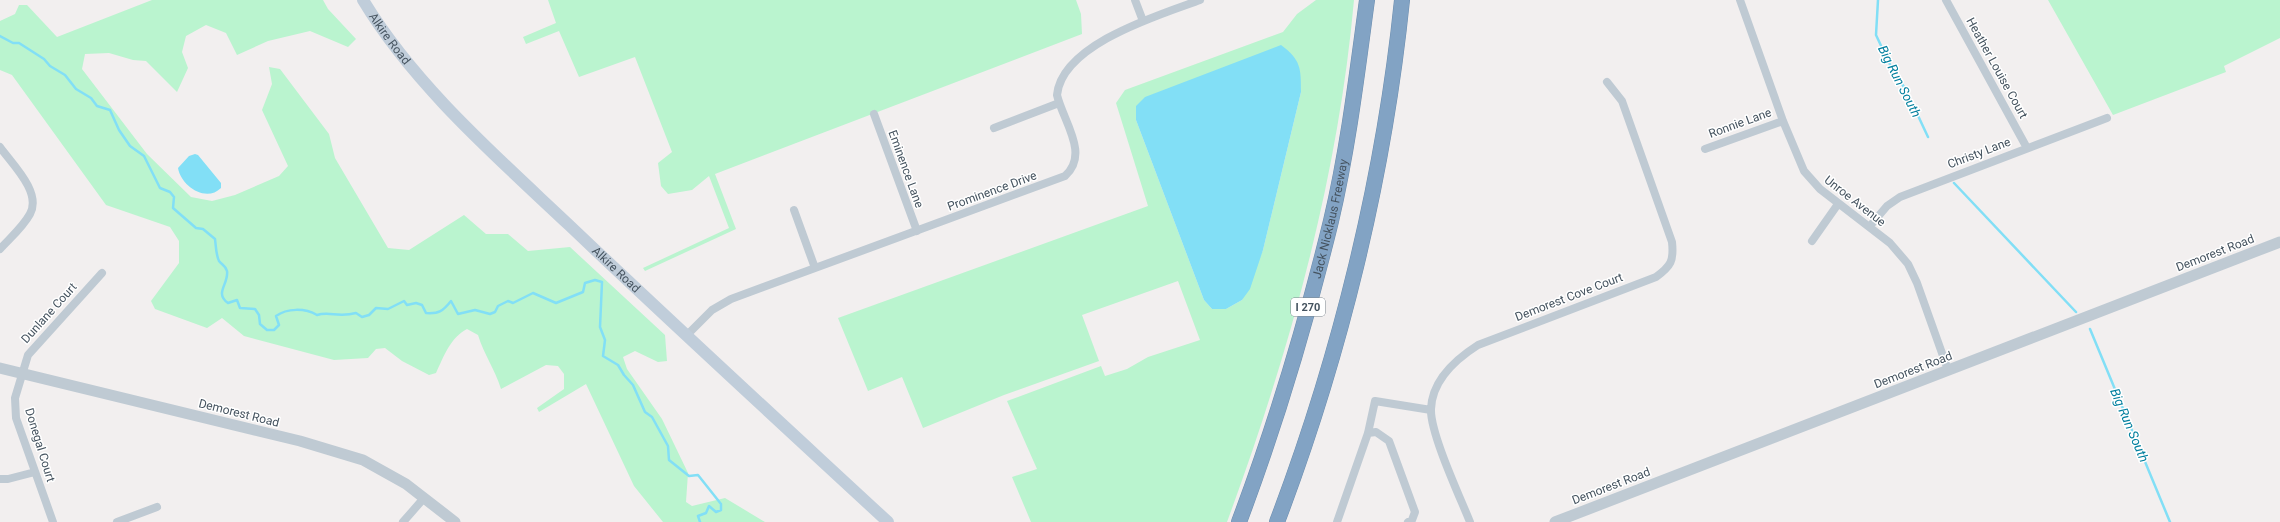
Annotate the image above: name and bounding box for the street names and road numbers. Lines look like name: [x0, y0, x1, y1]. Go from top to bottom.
street label: Alkire Road: [366, 10, 413, 67]
street label: Heather Louise Court: [1963, 15, 2031, 121]
street label: Ronnie Lane: [1707, 105, 1773, 141]
street label: Eminence Lane: [885, 128, 927, 210]
street label: Christy Lane: [1946, 135, 2012, 171]
street label: Jack Nicklaus Freeway: [1310, 158, 1351, 280]
street label: Prominence Drive: [945, 168, 1039, 214]
street label: Unroe Avenue: [1822, 173, 1888, 229]
street label: Demorest Road: [2174, 232, 2256, 274]
street label: Alkire Road: [589, 244, 643, 296]
street label: Demorest Cove Court: [1513, 270, 1625, 324]
street label: Dunlane Court: [18, 280, 80, 346]
road number: I 270: [1291, 298, 1325, 316]
street label: Demorest Road: [1872, 349, 1954, 391]
street label: Demorest Road: [197, 396, 281, 430]
street label: Donegal Court: [22, 406, 58, 484]
street label: Demorest Road: [1570, 465, 1652, 507]

